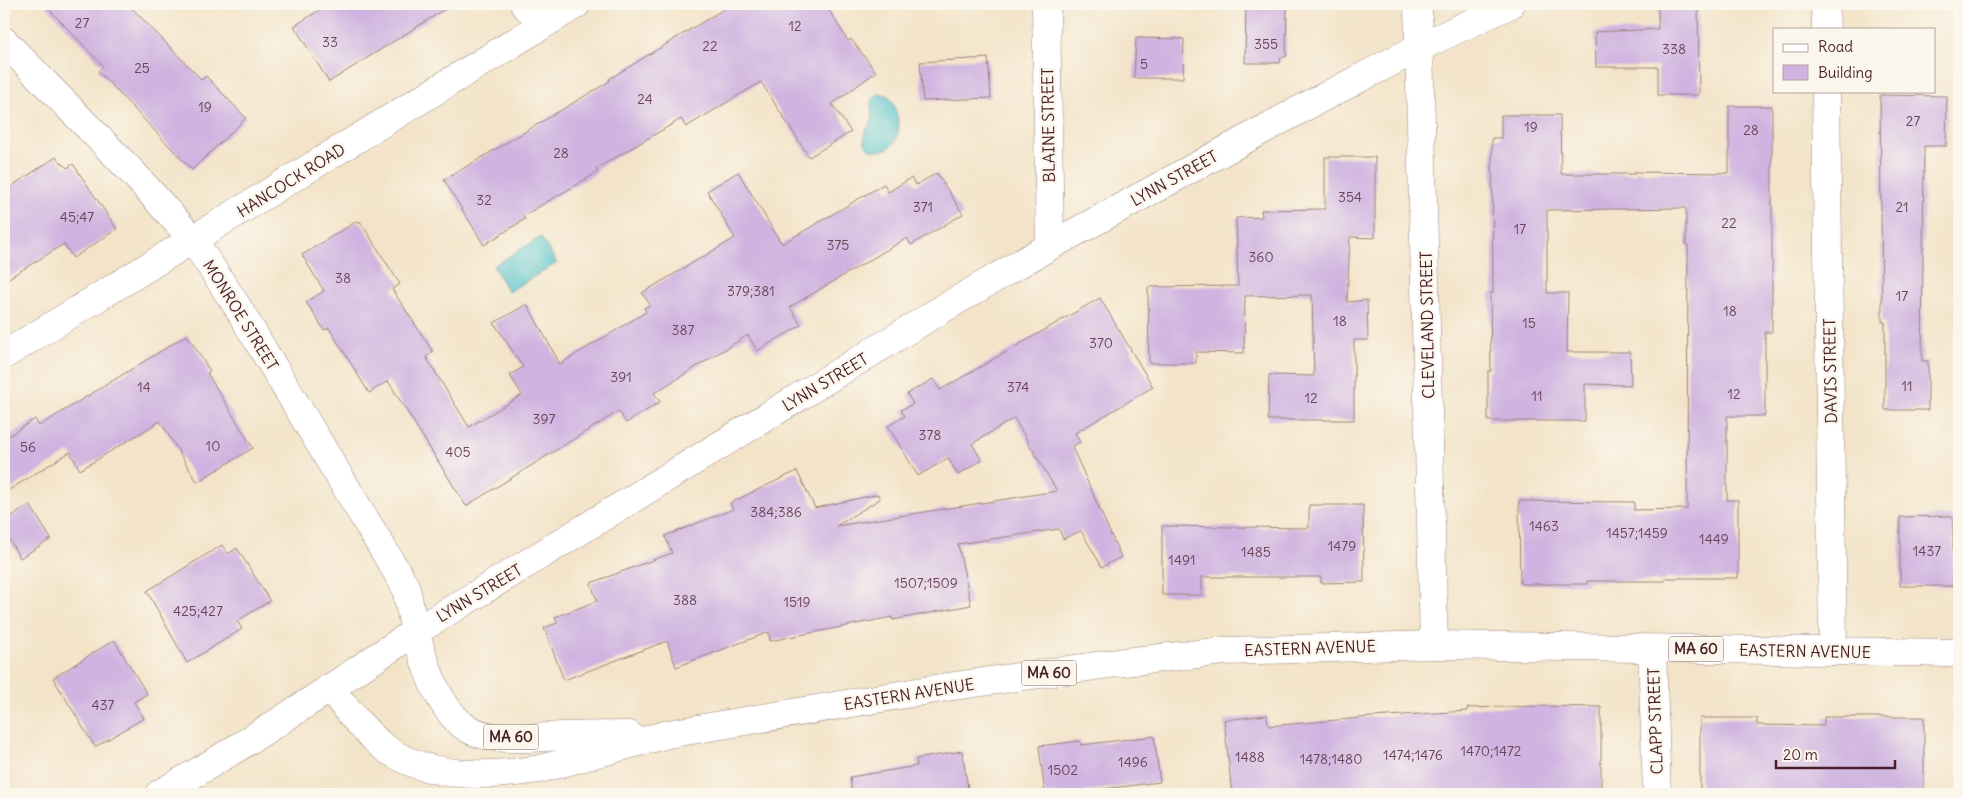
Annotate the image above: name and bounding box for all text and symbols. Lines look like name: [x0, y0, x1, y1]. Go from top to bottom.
house number: 27: [75, 14, 89, 32]
house number: 12: [788, 17, 802, 35]
legend: [1773, 28, 1936, 92]
house number: 33: [322, 33, 338, 51]
house number: 355: [1254, 35, 1278, 53]
house number: 22: [702, 37, 718, 55]
text: Road: [1818, 37, 1853, 56]
house number: 338: [1662, 40, 1686, 58]
house number: 5: [1140, 55, 1148, 73]
house number: 25: [134, 59, 150, 77]
text: Building: [1818, 63, 1873, 82]
street label: BLAINE STREET: [1037, 67, 1059, 183]
house number: 24: [637, 90, 653, 108]
house number: 19: [198, 98, 212, 116]
house number: 27: [1906, 112, 1920, 130]
house number: 19: [1524, 118, 1538, 136]
house number: 28: [1743, 121, 1759, 139]
street label: HANCOCK ROAD: [233, 139, 349, 221]
house number: 28: [553, 144, 569, 162]
street label: LYNN STREET: [1127, 146, 1221, 210]
house number: 354: [1338, 188, 1362, 206]
house number: 32: [476, 191, 492, 209]
house number: 371: [913, 198, 933, 216]
house number: 21: [1895, 198, 1909, 216]
house number: 45;47: [60, 208, 94, 226]
house number: 22: [1721, 214, 1737, 232]
house number: 17: [1514, 220, 1526, 238]
house number: 375: [827, 236, 849, 254]
house number: 360: [1248, 248, 1274, 266]
street label: CLEVELAND STREET: [1416, 251, 1438, 399]
street label: MONROE STREET: [199, 256, 283, 374]
house number: 38: [335, 269, 351, 287]
house number: 379;381: [727, 282, 775, 300]
house number: 17: [1896, 287, 1908, 305]
house number: 18: [1723, 302, 1737, 320]
house number: 18: [1333, 312, 1347, 330]
house number: 15: [1522, 314, 1536, 332]
street label: DAVIS STREET: [1819, 318, 1841, 424]
house number: 387: [672, 321, 695, 339]
house number: 370: [1089, 334, 1113, 352]
street label: LYNN STREET: [778, 349, 872, 415]
house number: 391: [610, 368, 632, 386]
house number: 11: [1901, 377, 1913, 395]
house number: 14: [137, 378, 151, 396]
house number: 374: [1007, 378, 1029, 396]
house number: 12: [1727, 385, 1741, 403]
house number: 11: [1531, 387, 1543, 405]
house number: 12: [1304, 389, 1318, 407]
house number: 397: [533, 410, 556, 428]
house number: 378: [919, 426, 941, 444]
house number: 10: [206, 437, 220, 455]
house number: 56: [20, 438, 36, 456]
house number: 405: [445, 443, 471, 461]
house number: 384;386: [750, 503, 802, 521]
house number: 1463: [1529, 517, 1559, 535]
house number: 1457;1459: [1606, 524, 1668, 542]
house number: 1449: [1699, 530, 1729, 548]
house number: 1479: [1328, 537, 1356, 555]
house number: 1437: [1913, 542, 1941, 560]
house number: 1485: [1241, 543, 1271, 561]
house number: 1491: [1168, 551, 1196, 569]
street label: LYNN STREET: [432, 560, 526, 626]
house number: 1507;1509: [894, 574, 958, 592]
house number: 388: [673, 591, 697, 609]
house number: 1519: [783, 593, 811, 611]
house number: 425;427: [173, 602, 223, 620]
street label: EASTERN AVENUE: [1244, 636, 1376, 660]
road number: MA 60: [1668, 636, 1724, 662]
street label: EASTERN AVENUE: [1739, 640, 1871, 662]
road number: MA 60: [1022, 660, 1076, 686]
street label: CLAPP STREET: [1643, 667, 1667, 775]
street label: EASTERN AVENUE: [842, 674, 976, 714]
house number: 437: [92, 696, 115, 714]
road number: MA 60: [484, 724, 538, 750]
scale bar: [1776, 738, 1894, 770]
house number: 1470;1472: [1460, 742, 1522, 760]
text: 20 m: [1783, 745, 1818, 764]
house number: 1474;1476: [1383, 746, 1443, 764]
house number: 1488: [1235, 748, 1265, 766]
house number: 1478;1480: [1300, 750, 1362, 768]
house number: 1496: [1118, 753, 1148, 771]
house number: 1502: [1048, 761, 1079, 779]

